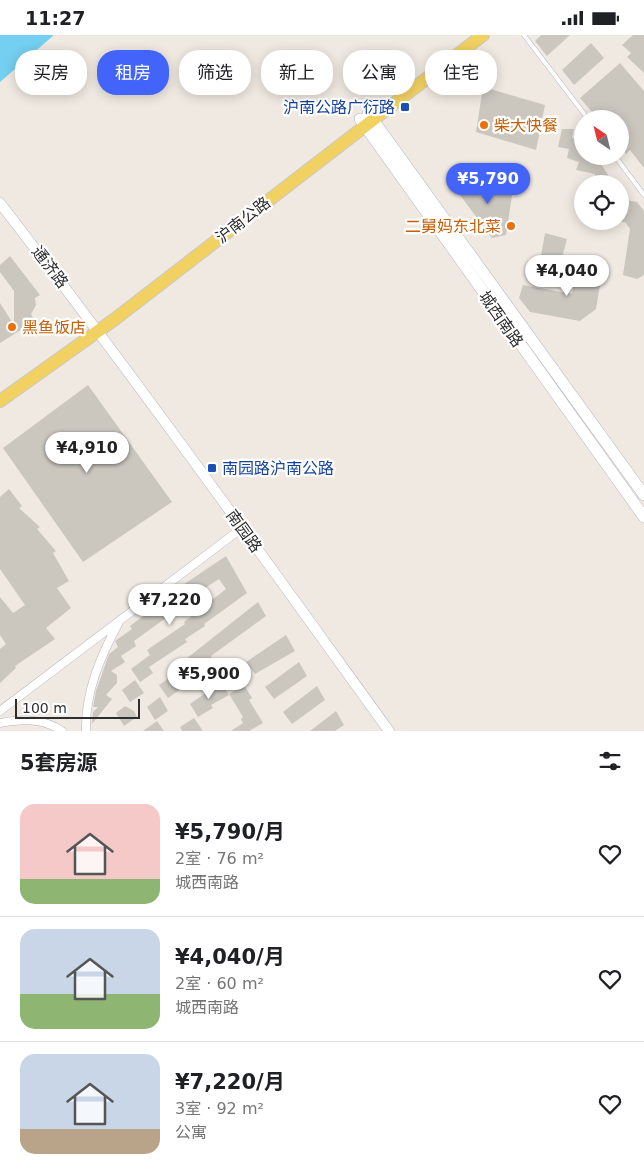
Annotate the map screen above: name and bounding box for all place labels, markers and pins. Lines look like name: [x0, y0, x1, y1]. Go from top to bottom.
place label: 沪南公路广衍路: [283, 98, 395, 117]
marker: 沪南公路广衍路: [399, 101, 411, 113]
place label: 柴大快餐: [494, 116, 558, 135]
marker: 柴大快餐: [478, 119, 490, 131]
pin: ¥5,790: [447, 163, 529, 205]
place label: 二舅妈东北菜: [405, 217, 501, 236]
marker: 二舅妈东北菜: [505, 220, 517, 232]
pin: ¥4,040: [526, 255, 608, 297]
place label: 黑鱼饭店: [22, 318, 86, 337]
marker: 黑鱼饭店: [6, 321, 18, 333]
pin: ¥4,910: [46, 431, 128, 474]
place label: 南园路沪南公路: [222, 459, 334, 478]
marker: 南园路沪南公路: [206, 462, 218, 474]
pin: ¥7,220: [129, 583, 211, 626]
pin: ¥5,900: [168, 657, 250, 700]

